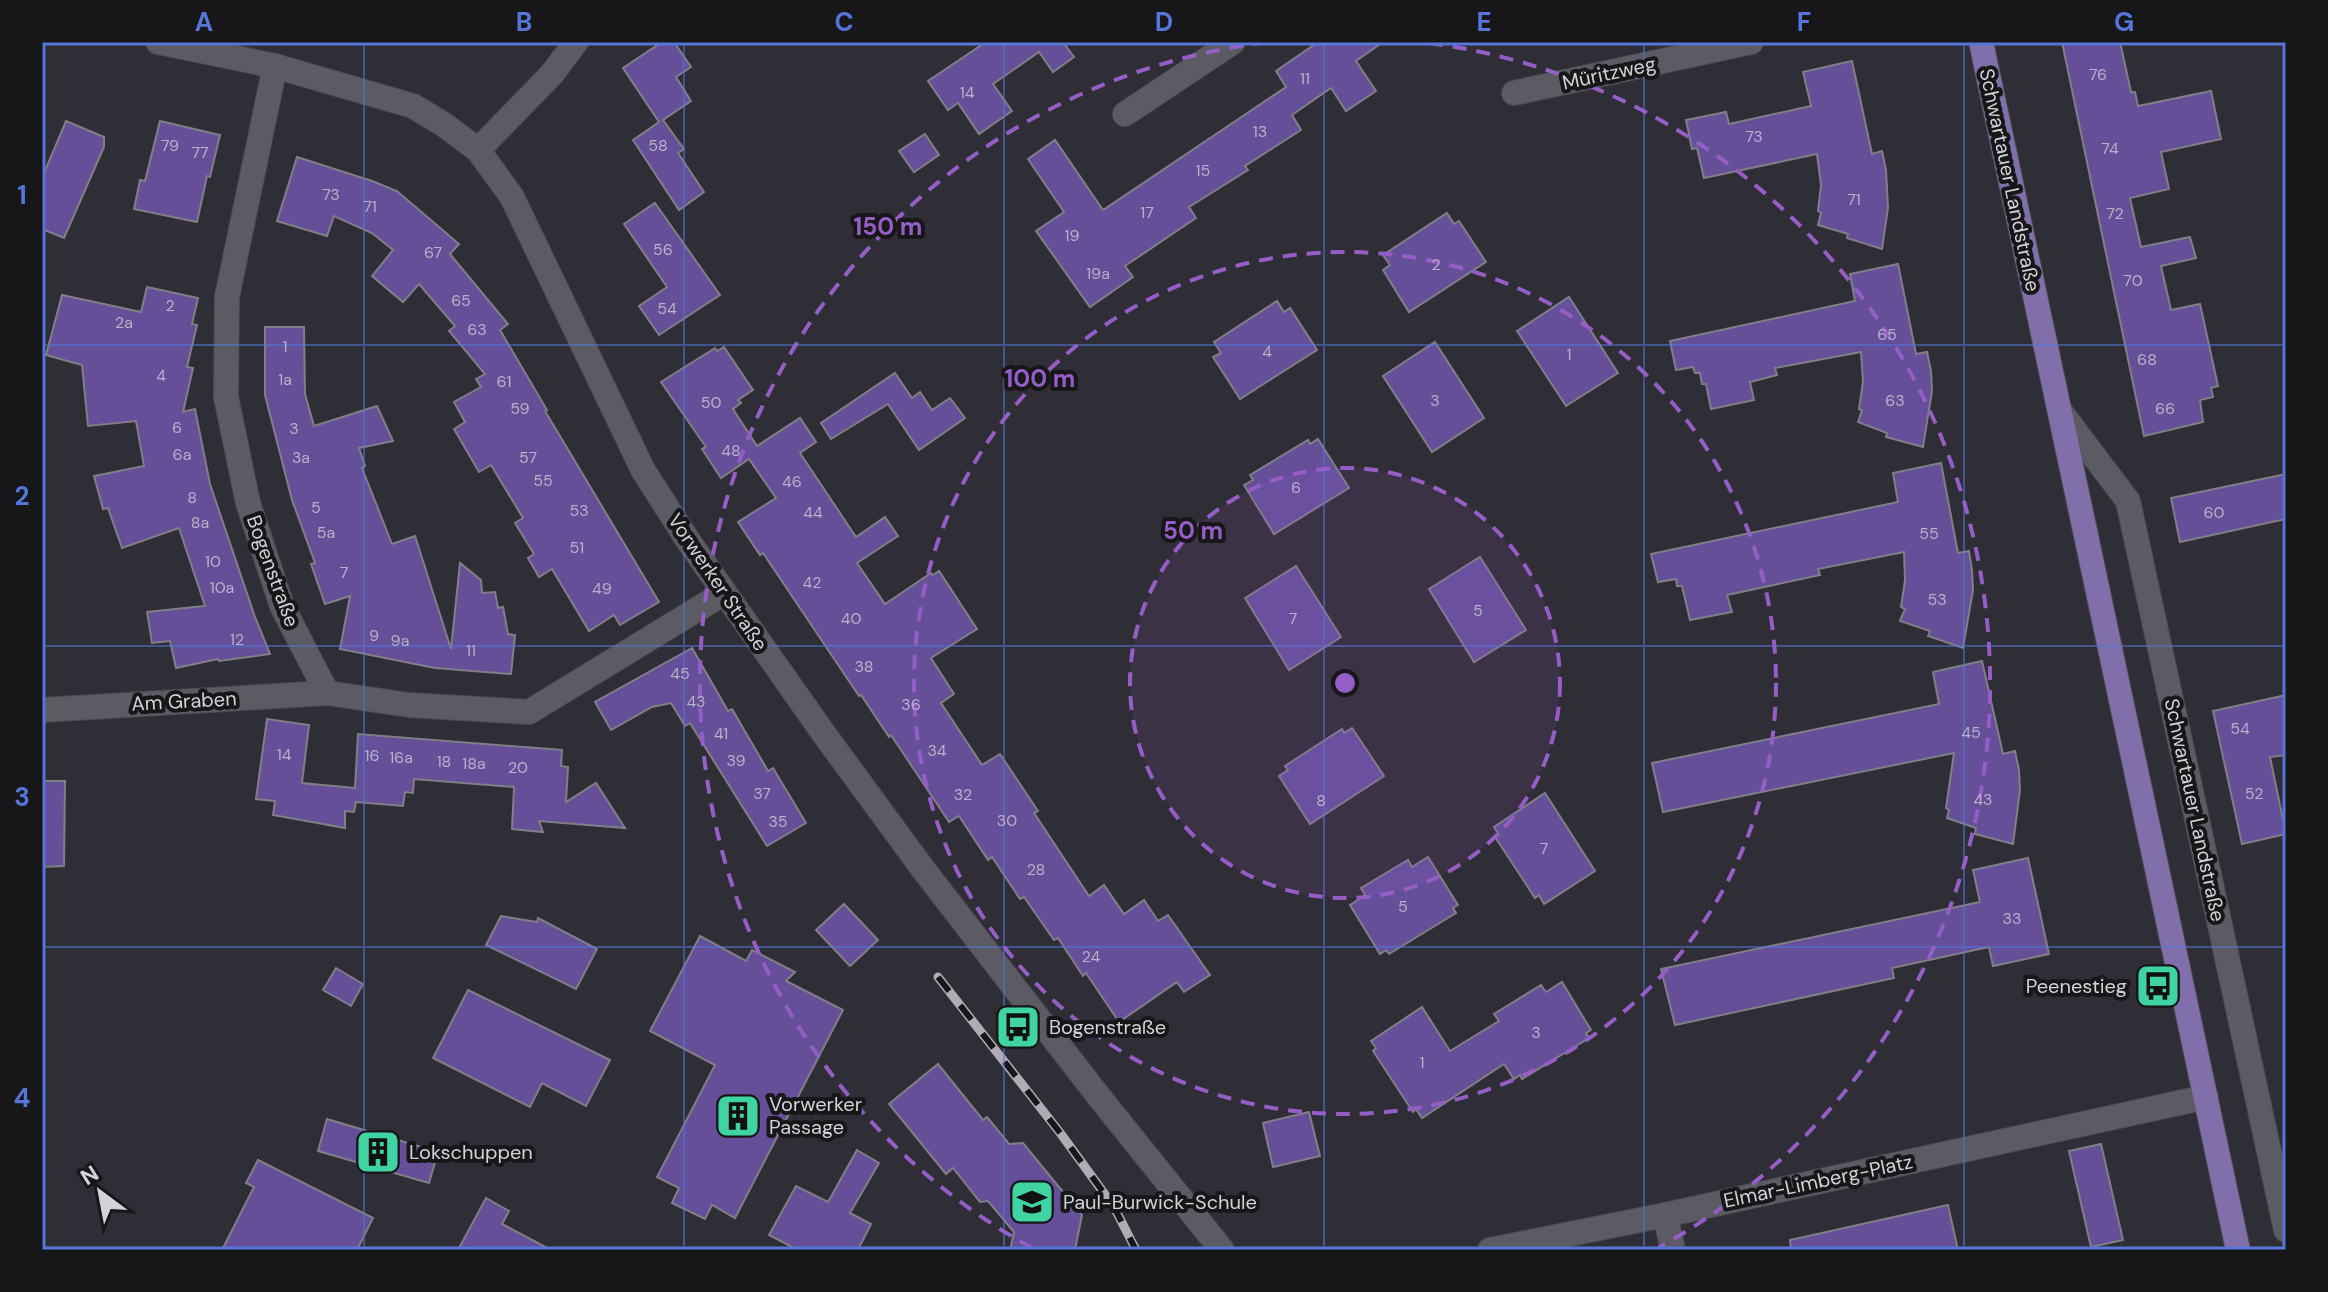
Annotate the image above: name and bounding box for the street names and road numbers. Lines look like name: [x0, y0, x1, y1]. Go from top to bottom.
street label: Müritzweg: [1560, 50, 1658, 96]
street label: Schwartauer Landstraße: [1974, 66, 2046, 294]
street label: Vorwerker Straße: [662, 508, 774, 656]
street label: Bogenstraße: [241, 512, 305, 630]
street label: Am Graben: [131, 685, 237, 717]
street label: Schwartauer Landstraße: [2159, 696, 2231, 924]
street label: Elmar-Limberg-Platz: [1721, 1148, 1915, 1214]

